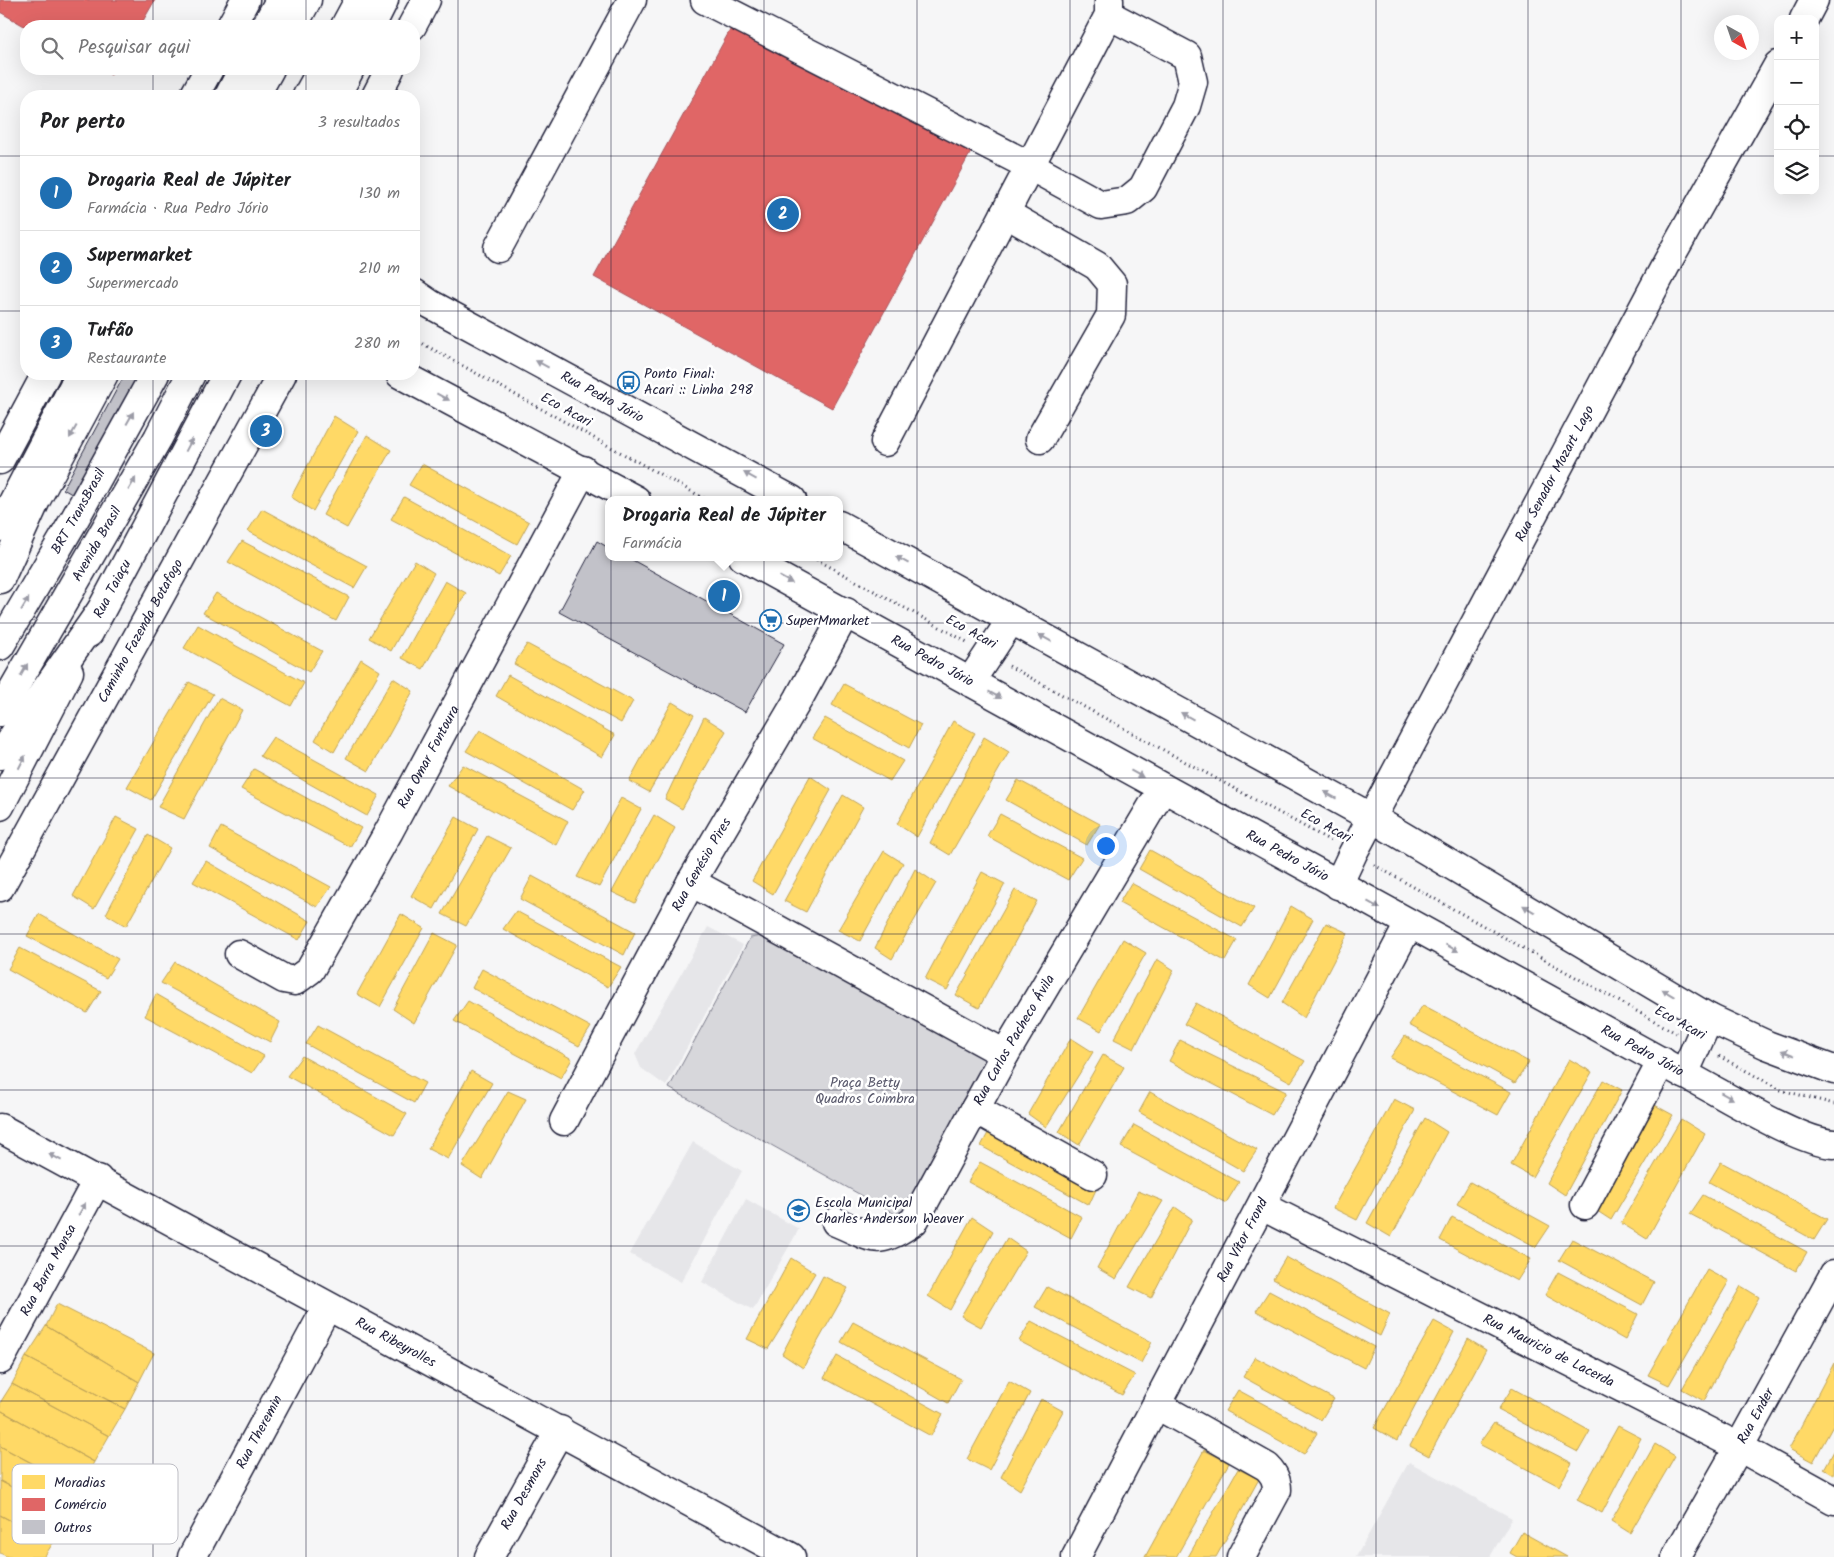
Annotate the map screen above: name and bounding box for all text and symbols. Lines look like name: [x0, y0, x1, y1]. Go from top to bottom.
north arrow: [1714, 15, 1759, 60]
map controls: [1774, 15, 1819, 195]
button: +: [1774, 15, 1819, 60]
search box: [20, 20, 420, 75]
text: Pesquisar aqui: [78, 33, 190, 63]
icon: search: [38, 34, 66, 62]
button: −: [1774, 60, 1819, 105]
button: locate: [1774, 105, 1819, 150]
text: Por perto: [40, 106, 125, 139]
text: 3 resultados: [318, 110, 400, 135]
button: layers: [1774, 150, 1819, 195]
text: Drogaria Real de Júpiter: [87, 166, 291, 196]
text: 1: [54, 181, 58, 206]
text: 130 m: [359, 181, 400, 206]
pin: 2: [767, 195, 799, 233]
text: Farmácia · Rua Pedro Jório: [87, 196, 268, 221]
text: Supermarket: [87, 241, 192, 271]
text: 2: [51, 256, 61, 281]
text: 210 m: [359, 256, 400, 281]
text: Supermercado: [87, 271, 178, 296]
text: Tufão: [87, 316, 133, 346]
text: 3: [52, 331, 60, 356]
text: 280 m: [354, 331, 400, 356]
text: Restaurante: [87, 346, 166, 371]
one-way arrow: [535, 360, 549, 368]
place label: Ponto Final: Acari :: Linha 298: [644, 363, 753, 401]
street label: Rua Pedro Jório: [556, 366, 648, 429]
bus stop icon: Ponto Final: Acari :: Linha 298: [616, 370, 640, 394]
street label: Eco Acari: [536, 387, 596, 433]
one-way arrow: [437, 392, 450, 401]
street label: Rua Senador Mozart Lago: [1510, 402, 1600, 546]
one-way arrow: [126, 411, 134, 426]
pin: 3: [250, 412, 282, 450]
one-way arrow: [69, 425, 77, 439]
one-way arrow: [185, 438, 193, 452]
street label: BRT TransBrasil: [45, 464, 112, 558]
one-way arrow: [743, 472, 756, 481]
one-way arrow: [127, 477, 136, 490]
popup: [605, 496, 843, 561]
text: Drogaria Real de Júpiter: [622, 501, 826, 531]
street label: Avenida Brasil: [66, 502, 128, 586]
text: Farmácia: [622, 531, 682, 556]
street label: Rua Taiaçu: [88, 555, 137, 622]
street label: Caminho Fazenda Botafogo: [92, 555, 189, 707]
one-way arrow: [895, 556, 910, 564]
one-way arrow: [779, 576, 793, 584]
pin: 1: [708, 577, 740, 615]
one-way arrow: [20, 597, 29, 611]
supermarket icon: SuperMmarket: [758, 609, 782, 633]
street label: Eco Acari: [941, 609, 1001, 655]
place label: SuperMmarket: [786, 610, 870, 632]
street label: Rua Pedro Jório: [887, 629, 978, 693]
one-way arrow: [1038, 634, 1052, 642]
one-way arrow: [20, 662, 28, 677]
one-way arrow: [988, 691, 1002, 700]
street label: Rua Omar Fontoura: [392, 701, 466, 813]
one-way arrow: [1181, 712, 1194, 721]
one-way arrow: [18, 755, 26, 770]
one-way arrow: [1130, 770, 1145, 778]
one-way arrow: [1322, 791, 1337, 799]
street label: Eco Acari: [1296, 803, 1356, 849]
street label: Rua Genésio Pires: [666, 814, 737, 915]
street label: Rua Pedro Jório: [1242, 824, 1333, 888]
your location: [1093, 833, 1119, 859]
one-way arrow: [1366, 901, 1381, 909]
one-way arrow: [1522, 905, 1535, 914]
one-way arrow: [1445, 944, 1459, 952]
street label: Rua Carlos Pacheco Ávila: [968, 970, 1061, 1110]
one-way arrow: [1661, 989, 1674, 998]
street label: Eco Acari: [1650, 1000, 1710, 1046]
street label: Rua Pedro Jório: [1597, 1019, 1688, 1083]
one-way arrow: [1781, 1049, 1796, 1056]
park label: Praça Betty Quadros Coimbra: [815, 1072, 915, 1110]
one-way arrow: [1719, 1092, 1734, 1100]
one-way arrow: [48, 1153, 62, 1161]
place label: Escola Municipal Charles Anderson Weaver: [815, 1192, 965, 1230]
street label: Rua Vítor Frond: [1211, 1193, 1274, 1286]
school or university icon: Escola Municipal Charles Anderson Weaver: [787, 1199, 811, 1223]
one-way arrow: [78, 1202, 86, 1217]
street label: Rua Barra Mansa: [15, 1220, 82, 1320]
street label: Rua Mauricio de Lacerda: [1479, 1308, 1618, 1393]
street label: Rua Ribeyrolles: [351, 1312, 440, 1373]
street label: Rua Ender: [1732, 1383, 1781, 1448]
street label: Rua Theremin: [230, 1391, 288, 1473]
street label: Rua Desmons: [495, 1454, 553, 1534]
legend: [12, 1464, 178, 1544]
text: Moradias: [54, 1472, 105, 1494]
text: Comércio: [54, 1494, 107, 1516]
text: Outros: [54, 1517, 92, 1539]

